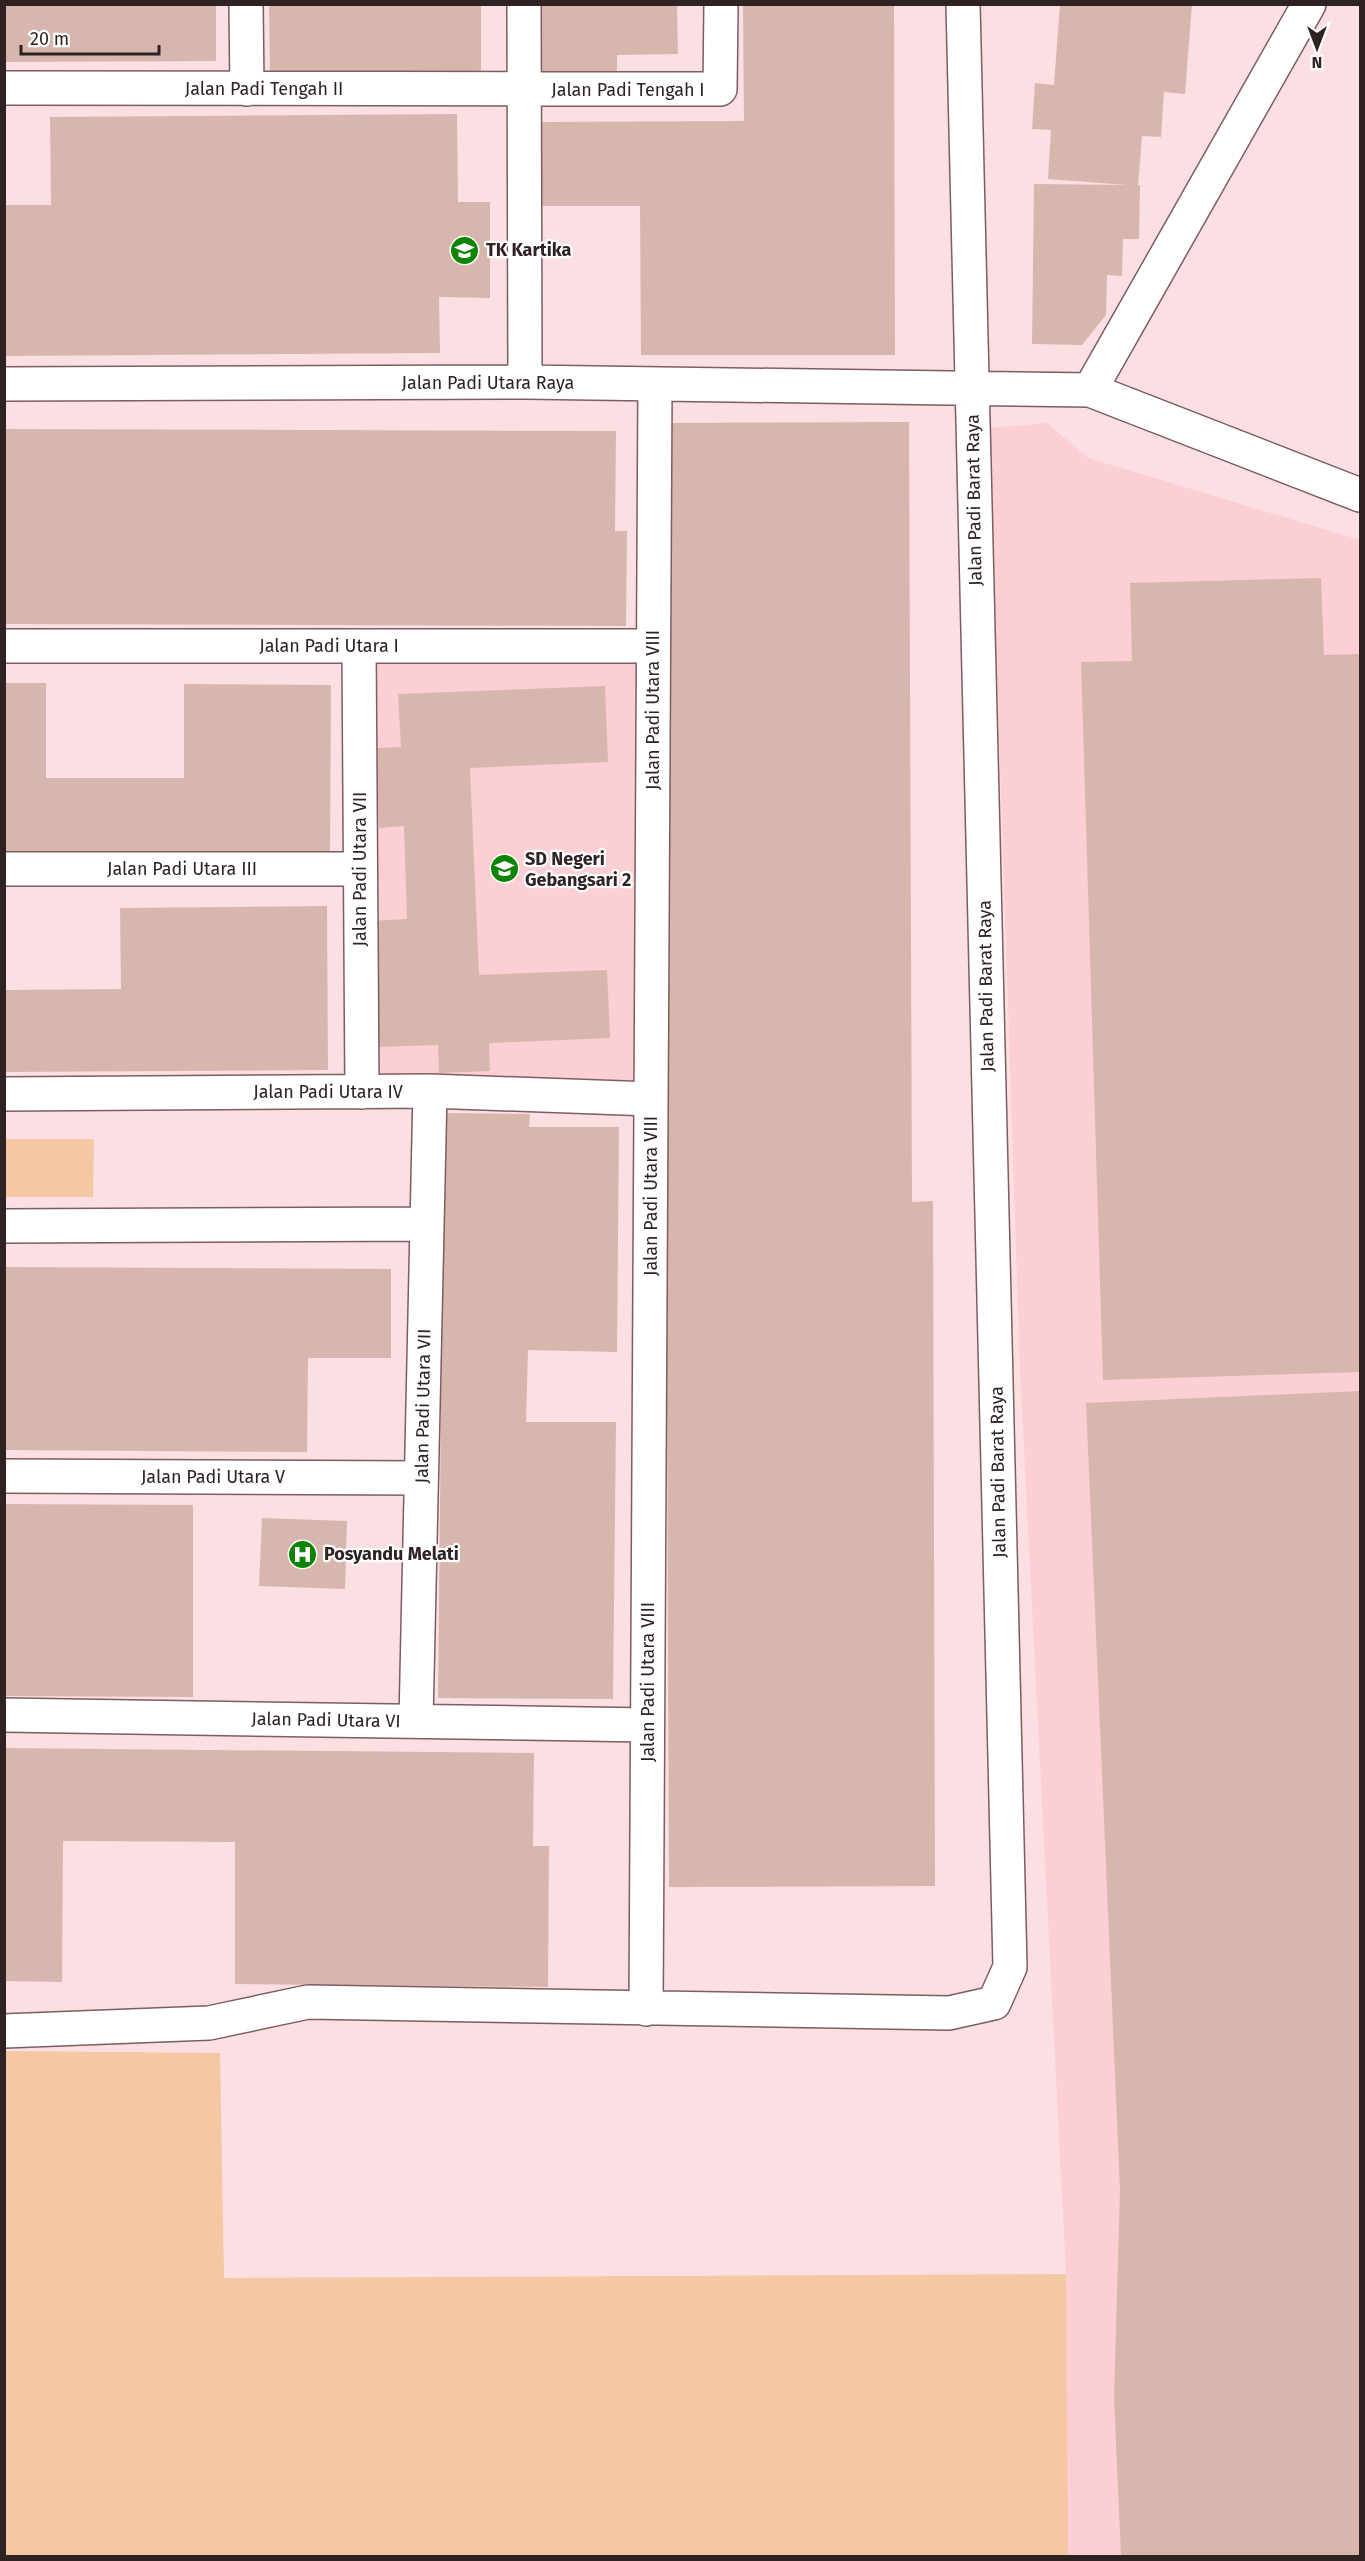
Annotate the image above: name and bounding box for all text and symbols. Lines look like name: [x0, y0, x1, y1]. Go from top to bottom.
scale bar: [21, 18, 159, 56]
north arrow: [1287, 18, 1347, 78]
text: 20 m: [30, 28, 69, 50]
text: N: [1312, 53, 1322, 72]
street label: Jalan Padi Tengah II: [185, 78, 343, 100]
street label: Jalan Padi Tengah I: [551, 79, 705, 101]
school or university icon: TK Kartika: [449, 234, 481, 266]
place label: TK Kartika: [486, 239, 571, 261]
street label: Jalan Padi Utara Raya: [402, 372, 574, 394]
street label: Jalan Padi Barat Raya: [962, 414, 986, 586]
street label: Jalan Padi Utara VIII: [642, 630, 664, 790]
street label: Jalan Padi Utara I: [259, 635, 399, 657]
street label: Jalan Padi Utara VII: [349, 792, 371, 946]
place label: SD Negeri Gebangsari 2: [525, 848, 631, 891]
school or university icon: SD Negeri Gebangsari 2: [488, 853, 520, 885]
street label: Jalan Padi Utara III: [107, 858, 257, 880]
street label: Jalan Padi Barat Raya: [974, 900, 998, 1072]
street label: Jalan Padi Utara IV: [253, 1081, 403, 1103]
street label: Jalan Padi Utara VIII: [640, 1116, 662, 1276]
street label: Jalan Padi Utara VII: [411, 1328, 435, 1484]
street label: Jalan Padi Barat Raya: [986, 1386, 1010, 1558]
street label: Jalan Padi Utara V: [141, 1466, 285, 1488]
hospital icon: Posyandu Melati: [287, 1538, 319, 1570]
place label: Posyandu Melati: [324, 1543, 459, 1565]
street label: Jalan Padi Utara VIII: [637, 1602, 659, 1762]
street label: Jalan Padi Utara VI: [251, 1708, 401, 1732]

